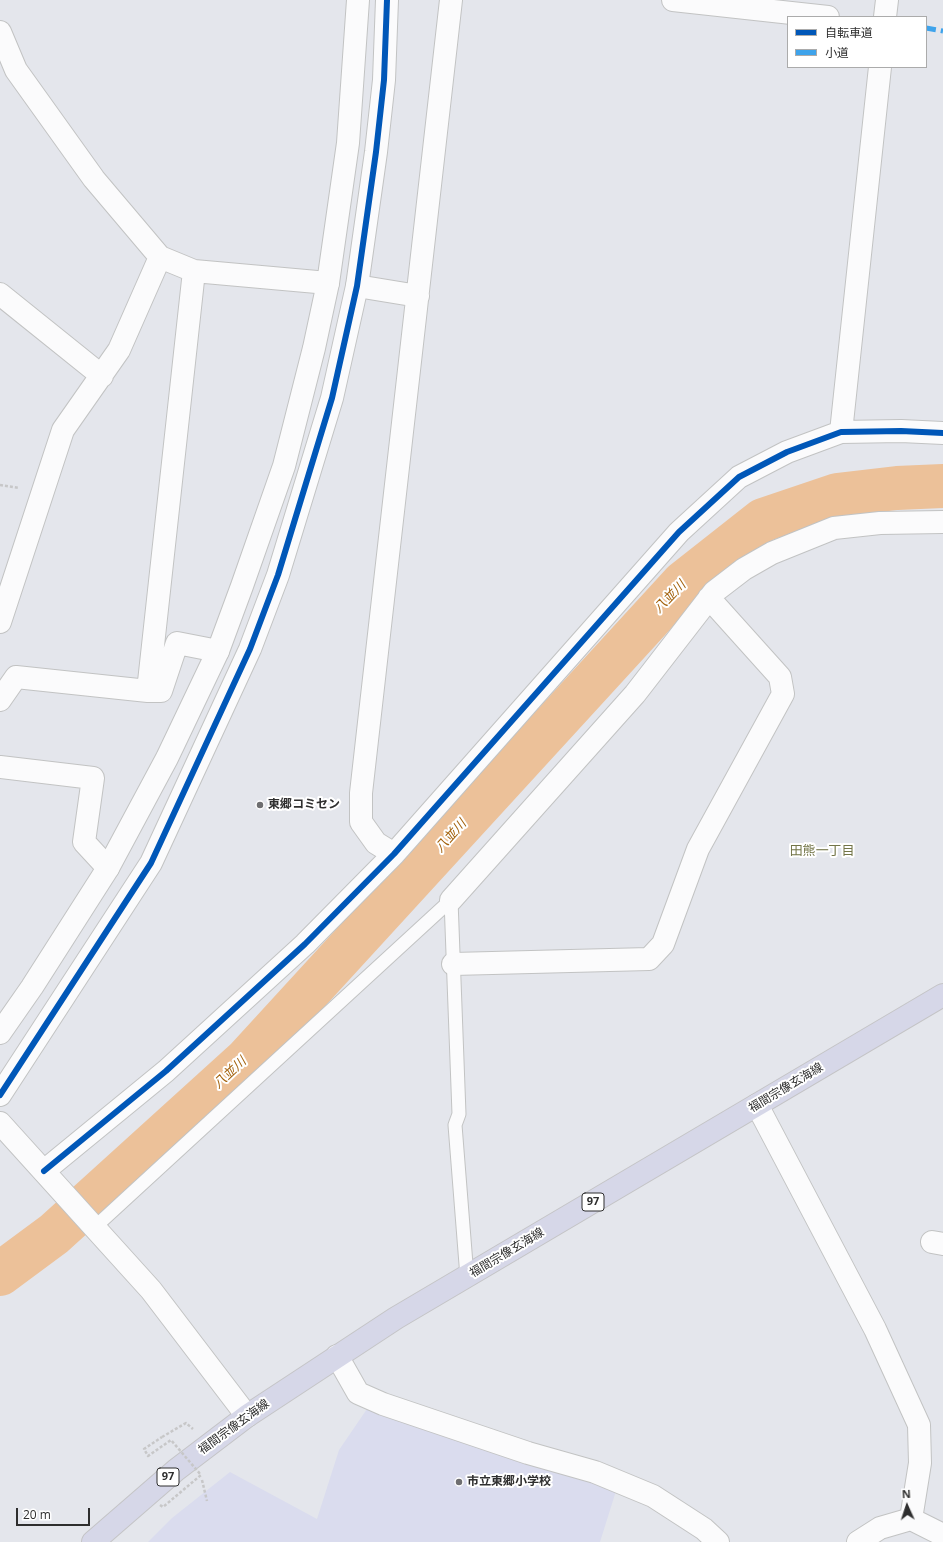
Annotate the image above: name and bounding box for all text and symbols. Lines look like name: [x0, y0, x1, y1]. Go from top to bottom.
legend: [787, 16, 927, 68]
text: 自転車道: [825, 24, 873, 41]
text: 小道: [825, 44, 849, 61]
water label: 八並川: [651, 578, 689, 616]
place label: 東郷コミセン: [268, 798, 340, 812]
marker: 東郷コミセン: [255, 800, 265, 810]
water label: 八並川: [432, 816, 470, 856]
district label: 田熊一丁目: [790, 843, 854, 859]
water label: 八並川: [210, 1054, 250, 1092]
street label: 福間宗像玄海線: [746, 1060, 826, 1116]
road number: 97: [582, 1193, 604, 1211]
street label: 福間宗像玄海線: [467, 1225, 547, 1281]
street label: 福間宗像玄海線: [196, 1396, 272, 1458]
road number: 97: [157, 1468, 179, 1486]
place label: 市立東郷小学校: [467, 1475, 551, 1489]
marker: 市立東郷小学校: [454, 1477, 464, 1487]
north arrow: [887, 1486, 927, 1526]
text: N: [901, 1486, 911, 1501]
scale bar: [18, 1500, 92, 1526]
text: 20 m: [23, 1506, 51, 1523]

